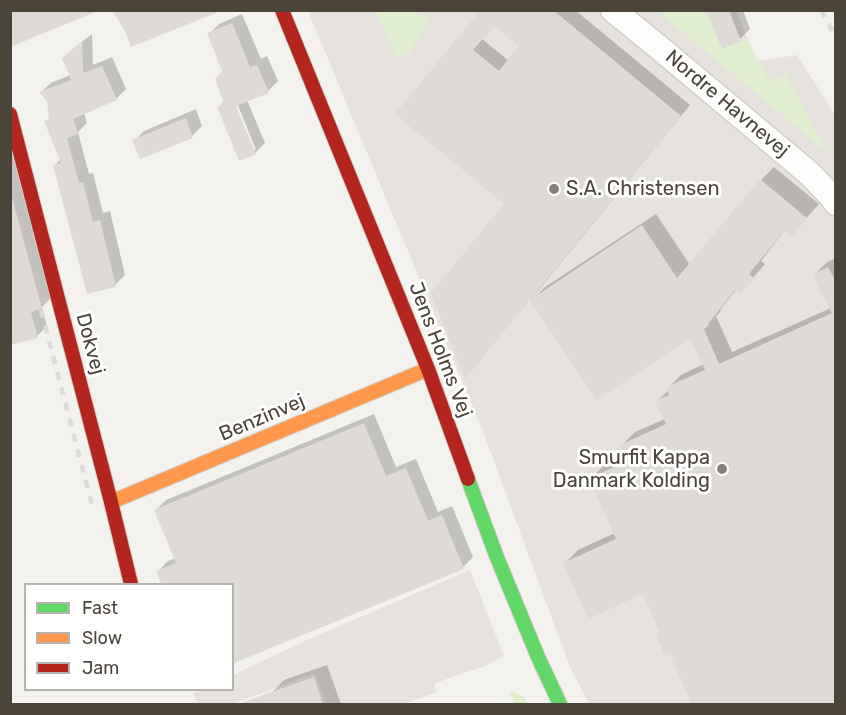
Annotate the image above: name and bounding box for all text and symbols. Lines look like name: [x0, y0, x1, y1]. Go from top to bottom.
street label: Nordre Havnevej: [660, 45, 794, 163]
place label: S.A. Christensen: [566, 177, 720, 201]
marker: S.A. Christensen: [547, 182, 561, 196]
street label: Jens Holms Vej: [403, 279, 477, 421]
street label: Dokvej: [70, 311, 110, 377]
street label: Benzinvej: [216, 389, 308, 447]
place label: Smurfit Kappa Danmark Kolding: [553, 446, 710, 493]
marker: Smurfit Kappa Danmark Kolding: [715, 462, 729, 476]
legend: [24, 583, 234, 691]
text: Fast: [82, 597, 118, 619]
text: Slow: [82, 627, 122, 649]
text: Jam: [82, 657, 119, 679]

